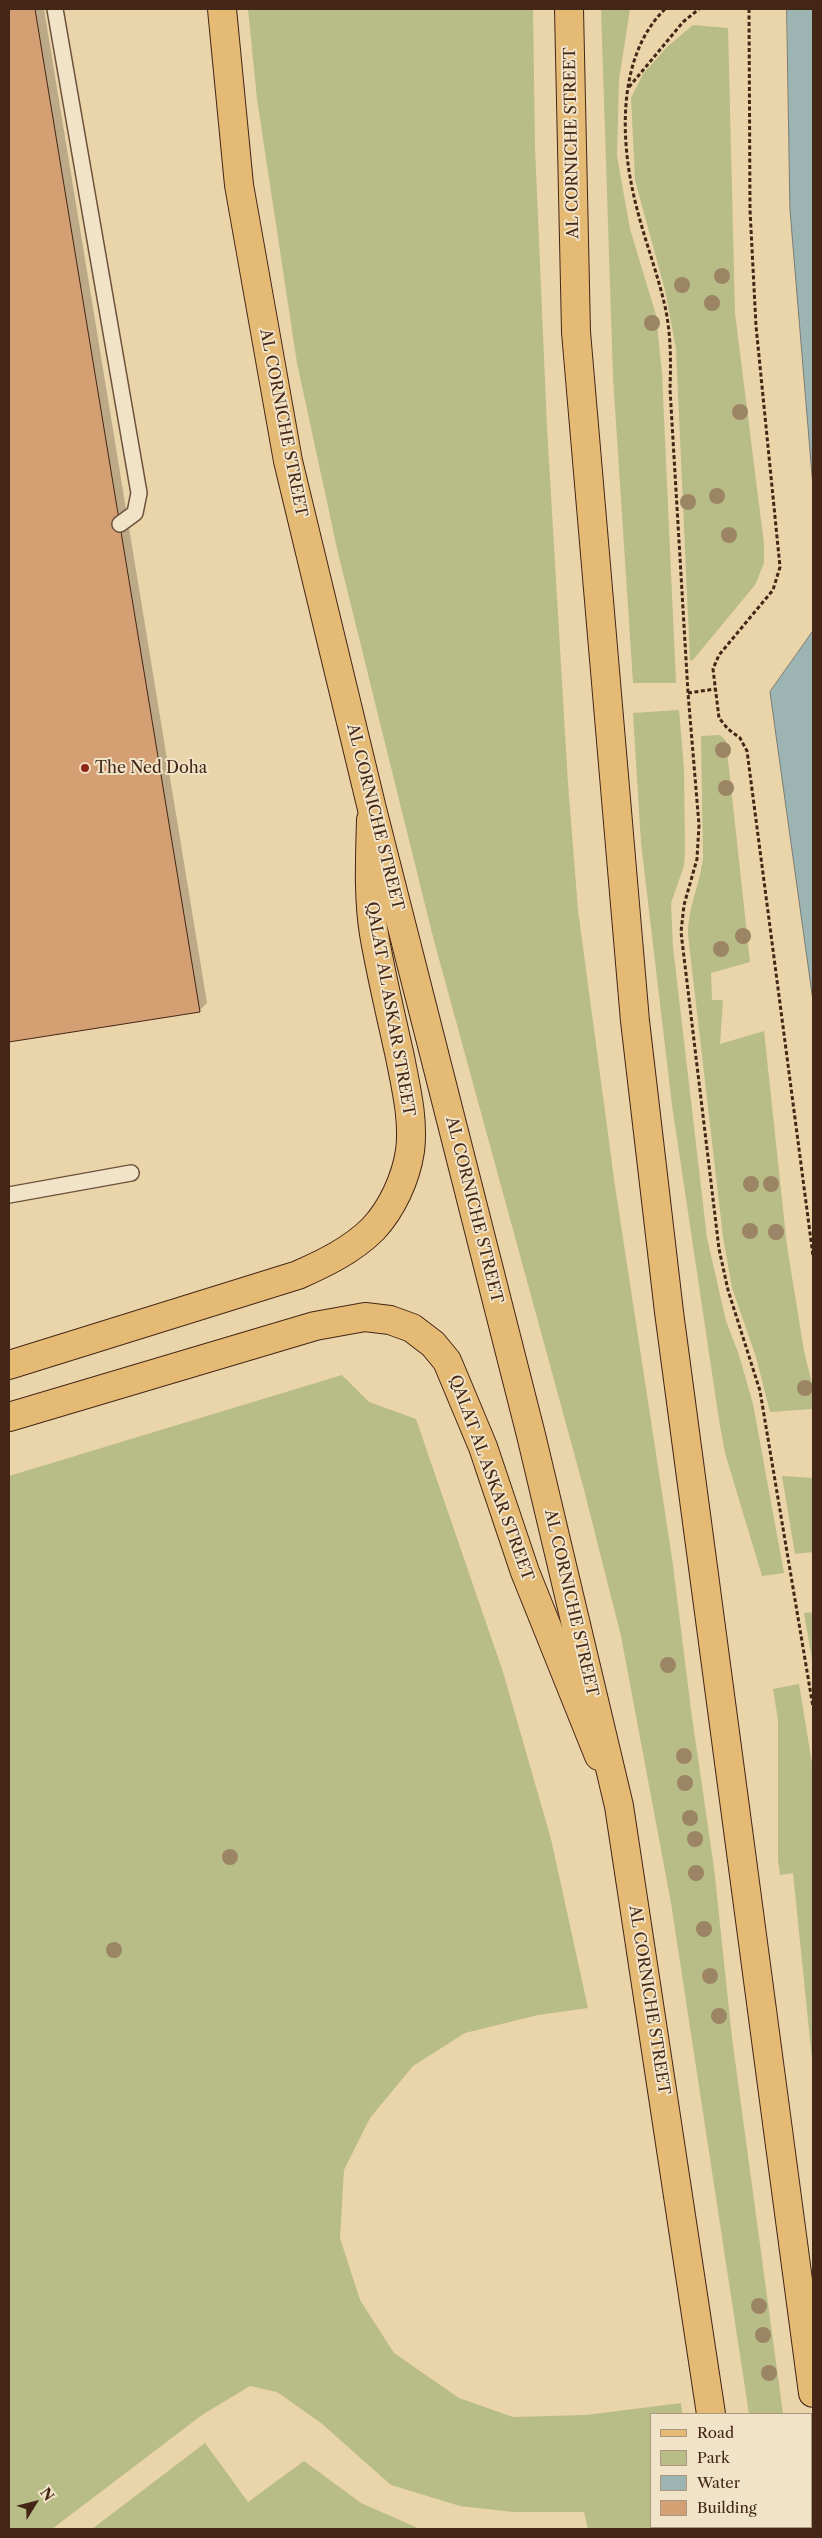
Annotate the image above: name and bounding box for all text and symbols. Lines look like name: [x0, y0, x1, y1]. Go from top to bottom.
street label: AL CORNICHE STREET: [561, 47, 583, 239]
street label: AL CORNICHE STREET: [255, 327, 311, 519]
street label: AL CORNICHE STREET: [343, 722, 407, 912]
place label: The Ned Doha: [95, 758, 207, 778]
marker: The Ned Doha: [79, 762, 91, 774]
street label: QALAT AL ASKAR STREET: [362, 900, 418, 1118]
street label: AL CORNICHE STREET: [442, 1115, 506, 1305]
street label: QALAT AL ASKAR STREET: [445, 1372, 537, 1584]
street label: AL CORNICHE STREET: [540, 1508, 602, 1698]
street label: AL CORNICHE STREET: [625, 1904, 673, 2096]
legend: [650, 2413, 812, 2528]
text: Road: [697, 2423, 734, 2442]
text: Park: [697, 2448, 730, 2467]
text: Water: [697, 2473, 740, 2492]
north arrow: [10, 2478, 60, 2528]
text: N: [36, 2484, 58, 2504]
text: Building: [697, 2498, 757, 2517]

